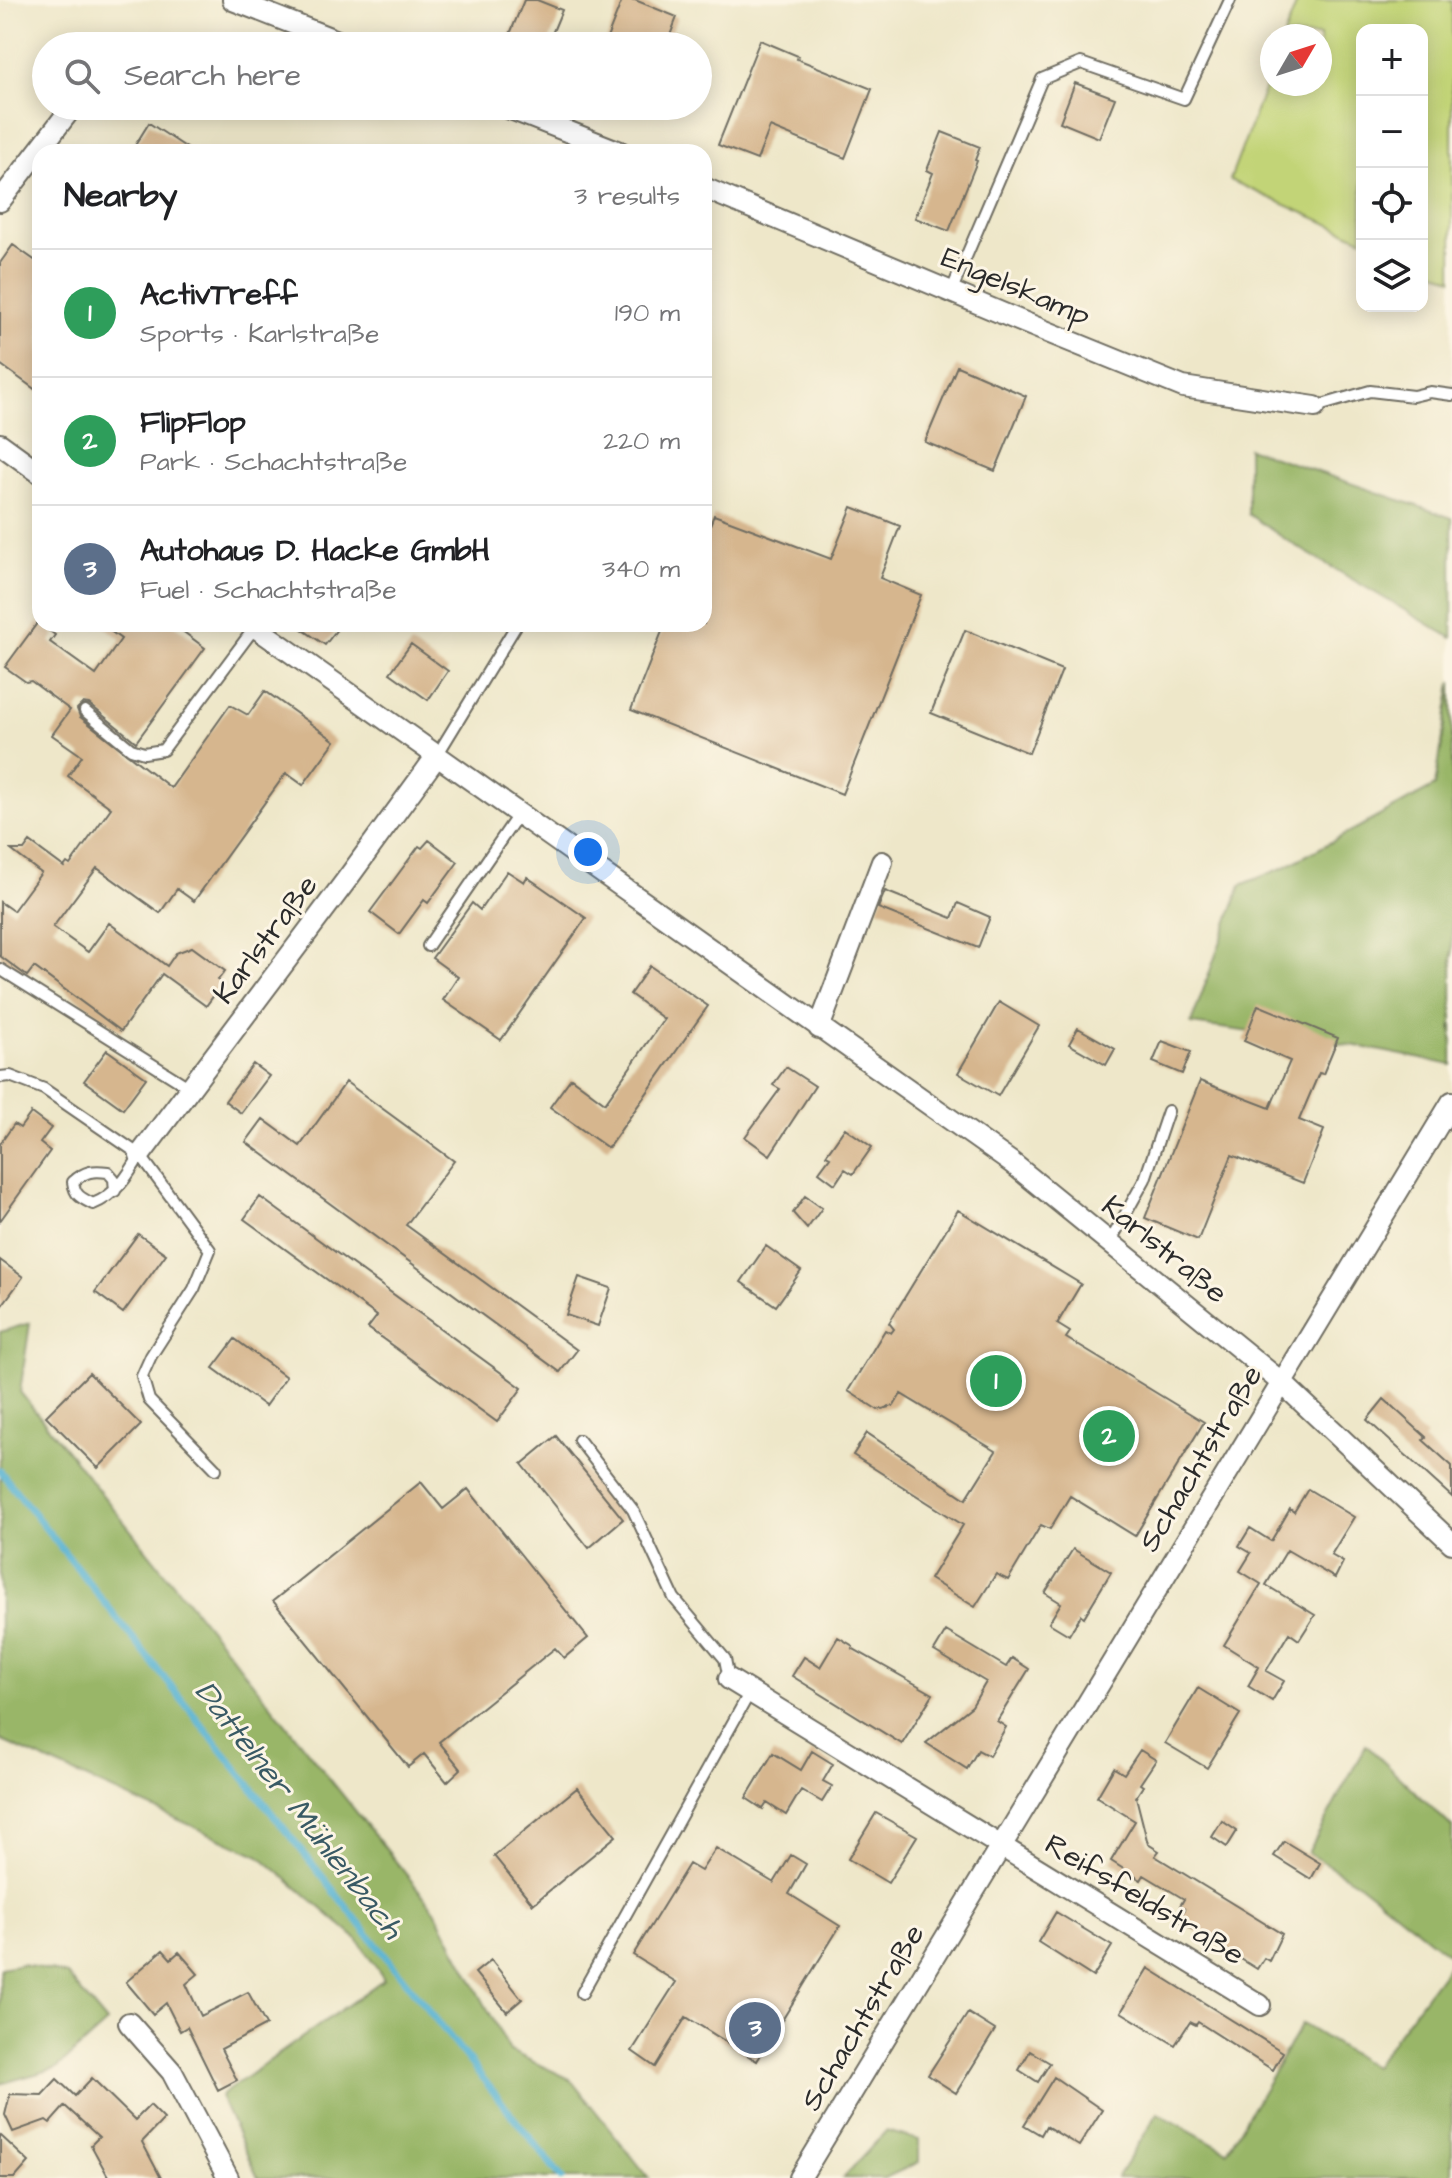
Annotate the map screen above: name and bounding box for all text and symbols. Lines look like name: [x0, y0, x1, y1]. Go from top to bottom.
north arrow: [1260, 24, 1332, 96]
map controls: [1356, 24, 1428, 312]
button: +: [1356, 24, 1428, 96]
search box: [32, 32, 712, 120]
icon: search: [60, 54, 104, 98]
text: Search here: [124, 55, 301, 97]
button: −: [1356, 96, 1428, 168]
button: locate: [1356, 168, 1428, 240]
text: Nearby: [64, 172, 178, 220]
text: 3 results: [574, 178, 680, 214]
street label: Engelskamp: [934, 237, 1097, 338]
button: layers: [1356, 240, 1428, 312]
text: ActivTreff: [140, 274, 298, 316]
text: 1: [88, 295, 92, 331]
text: 190 m: [615, 295, 680, 331]
text: Sports · Karlstraße: [140, 316, 379, 352]
text: FlipFlop: [140, 402, 246, 444]
text: 2: [83, 423, 97, 459]
text: 220 m: [603, 423, 680, 459]
text: Park · Schachtstraße: [140, 444, 407, 480]
text: Autohaus D. Hacke GmbH: [140, 530, 490, 572]
text: 3: [83, 551, 97, 587]
text: 340 m: [602, 551, 680, 587]
text: Fuel · Schachtstraße: [140, 572, 397, 608]
your location: [568, 832, 608, 872]
street label: Karlstraße: [204, 867, 328, 1013]
street label: Karlstraße: [1092, 1186, 1236, 1314]
pin: 1: [970, 1351, 1022, 1411]
street label: Schachtstraße: [1129, 1357, 1273, 1560]
pin: 2: [1083, 1406, 1135, 1466]
water label: Dattelner Mühlenbach: [184, 1671, 415, 1949]
street label: Reifsfeldstraße: [1037, 1824, 1252, 1976]
street label: Schachtstraße: [791, 1916, 935, 2119]
pin: 3: [729, 1998, 781, 2058]

